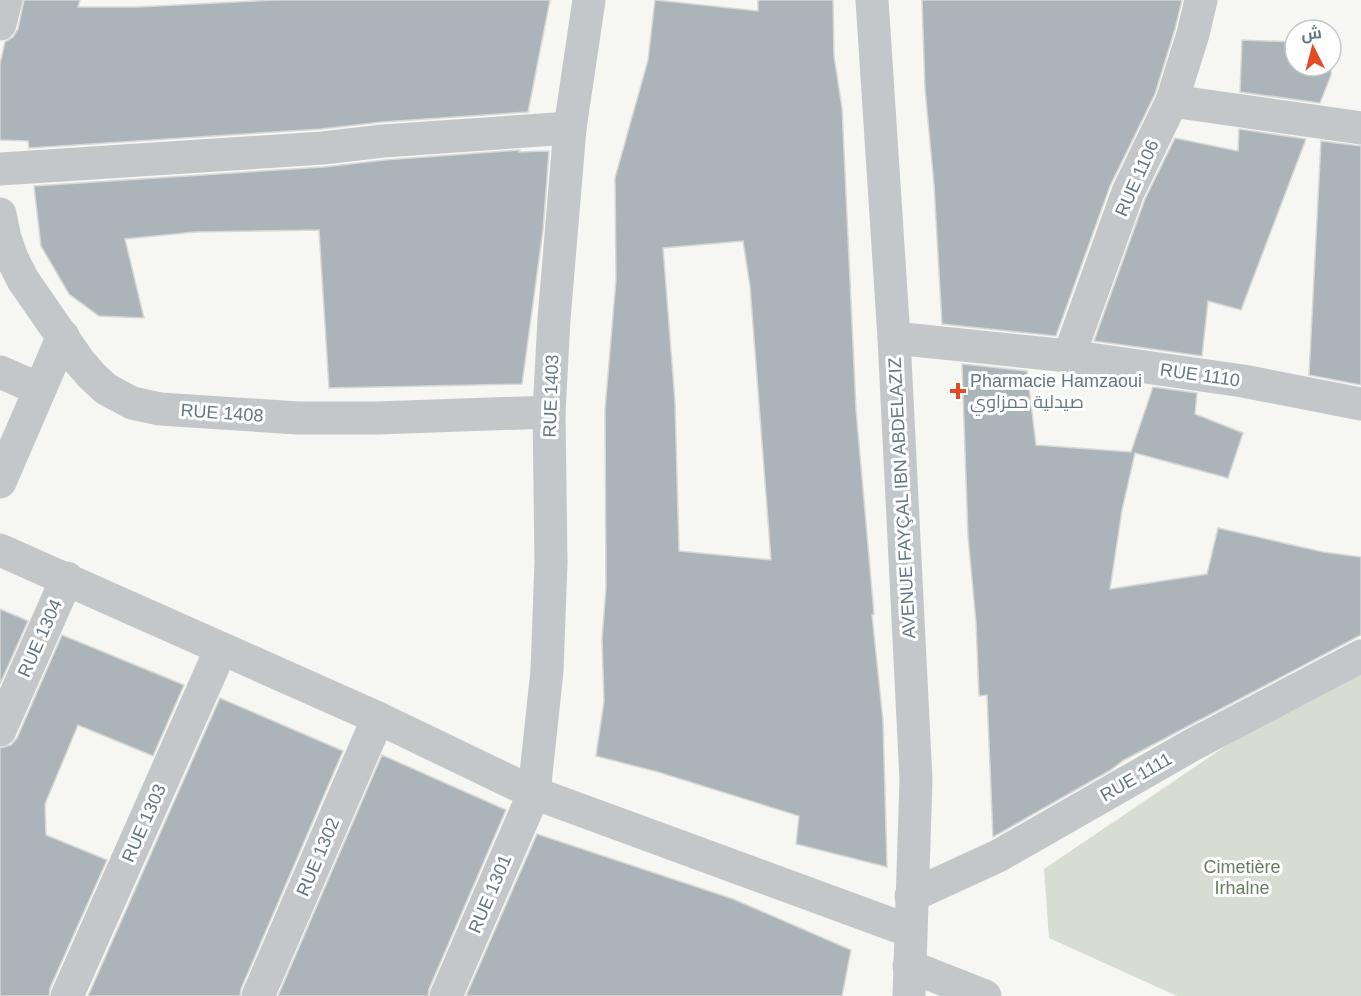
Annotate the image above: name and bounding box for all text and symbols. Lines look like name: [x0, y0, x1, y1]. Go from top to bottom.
north arrow: [1283, 18, 1343, 78]
text: ش: [1300, 24, 1323, 44]
street label: RUE 1106: [1111, 137, 1163, 219]
street label: RUE 1403: [540, 354, 562, 438]
street label: AVENUE FAYÇAL IBN ABDELAZIZ: [885, 357, 919, 639]
street label: RUE 1110: [1159, 360, 1241, 390]
place label: Pharmacie Hamzaoui صيدلية حمزاوي: [970, 371, 1142, 416]
marker: Pharmacie Hamzaoui صيدلية حمزاوي: [951, 384, 965, 398]
street label: RUE 1408: [180, 400, 264, 426]
street label: RUE 1304: [14, 596, 66, 680]
street label: RUE 1111: [1097, 749, 1175, 805]
street label: RUE 1303: [118, 781, 170, 865]
street label: RUE 1302: [293, 815, 343, 899]
street label: RUE 1301: [465, 852, 515, 936]
park label: Cimetière Irhalne: [1203, 857, 1281, 898]

